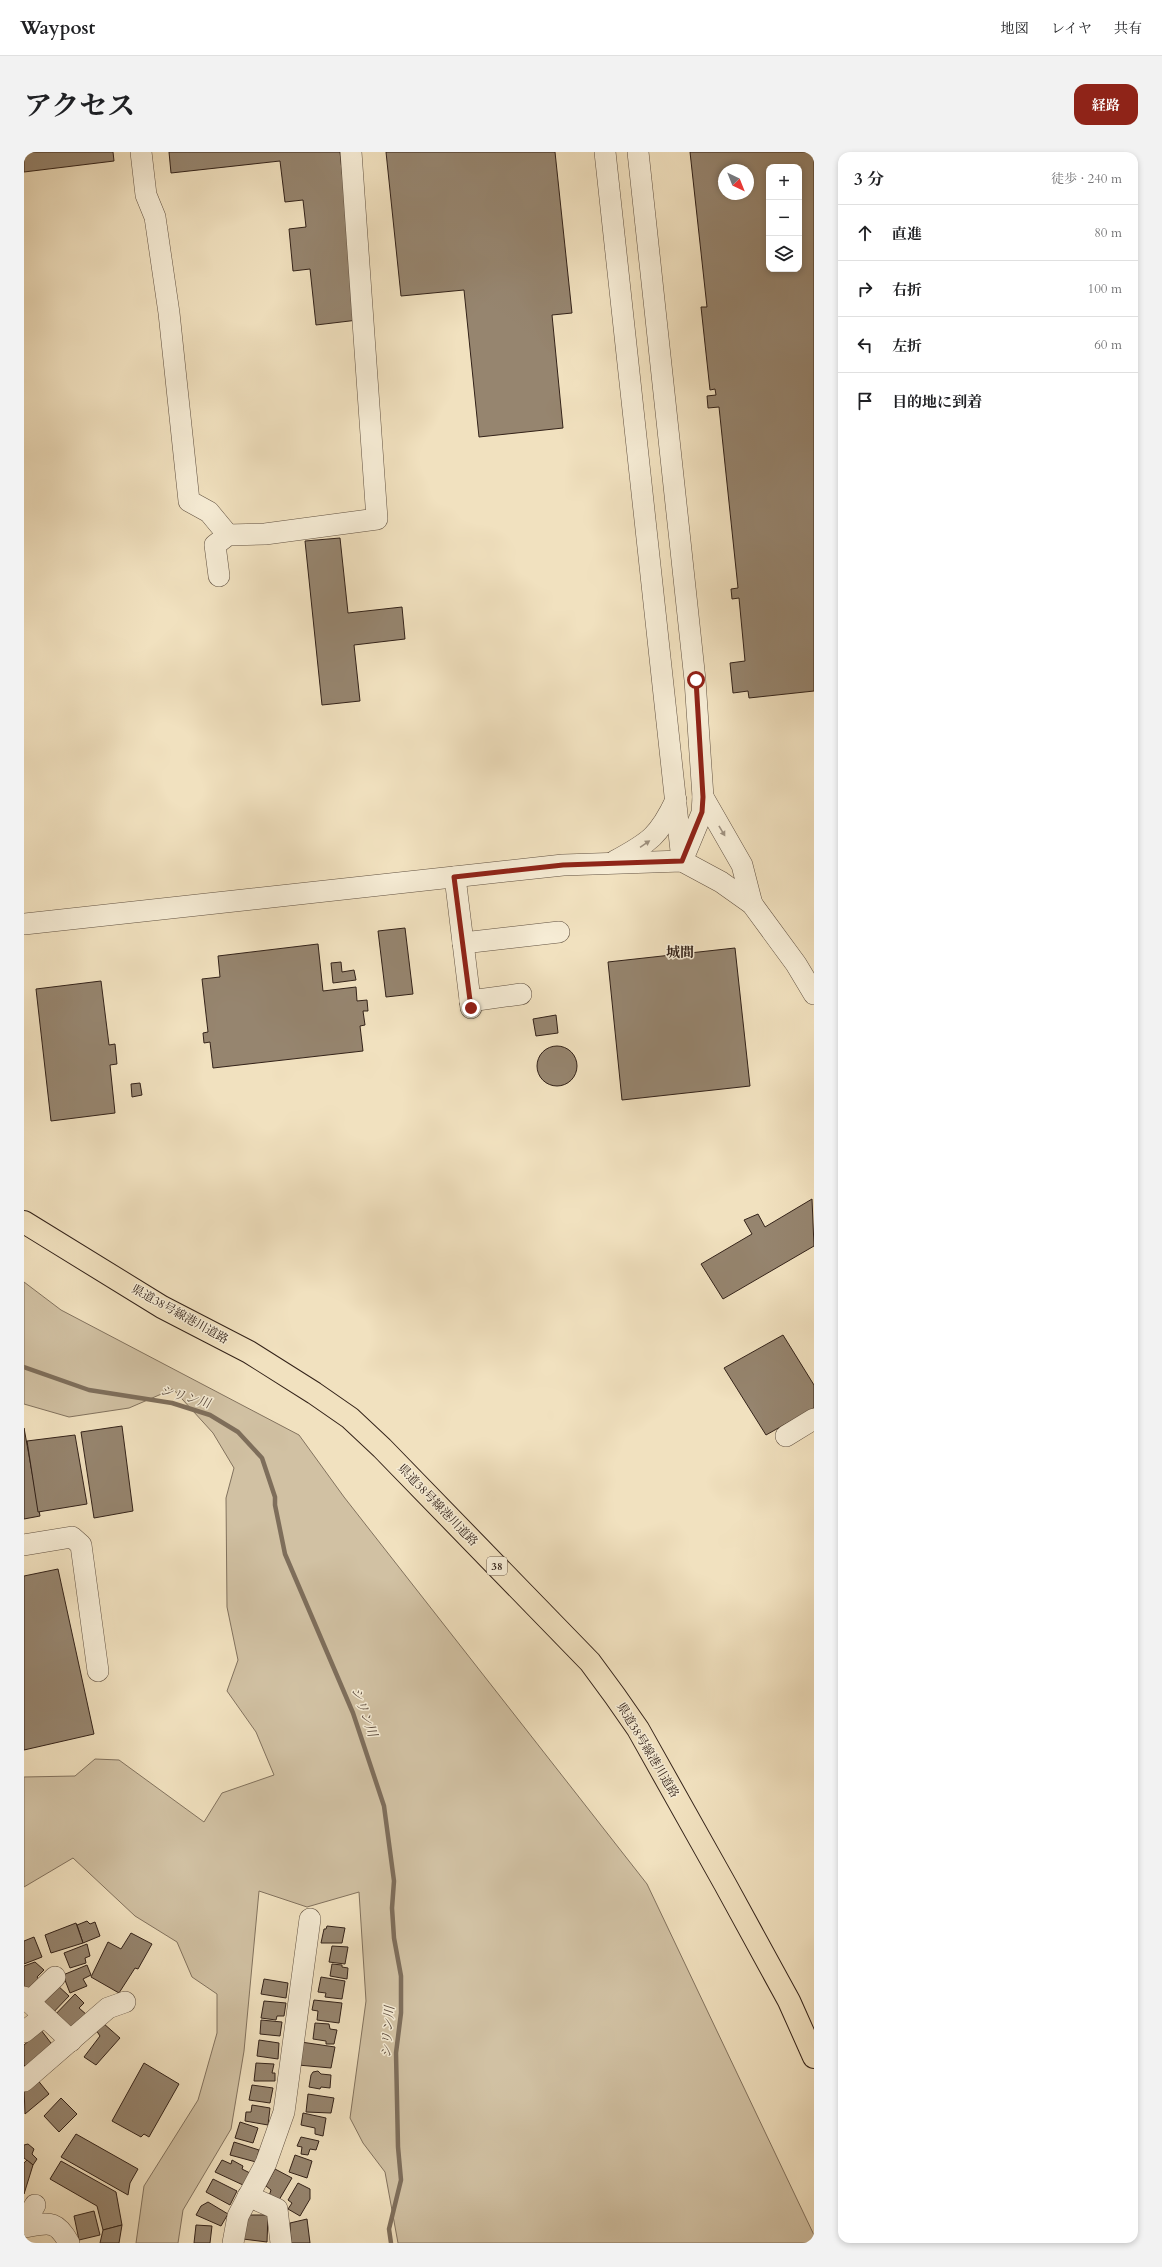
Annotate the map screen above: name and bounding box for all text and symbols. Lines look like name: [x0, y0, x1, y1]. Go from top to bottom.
text: Waypost: [20, 15, 95, 41]
text: 地図: [1001, 19, 1029, 38]
text: レイヤ: [1051, 19, 1092, 38]
text: 共有: [1114, 19, 1142, 38]
button: 経路: [1074, 84, 1138, 125]
text: アクセス: [24, 87, 135, 125]
north arrow: [718, 164, 754, 200]
map controls: [766, 164, 802, 272]
button: +: [766, 164, 802, 200]
text: 3 分: [854, 168, 884, 191]
text: 徒歩 · 240 m: [1051, 170, 1122, 188]
button: −: [766, 200, 802, 236]
icon: ahead: [854, 222, 876, 244]
text: 直進: [892, 224, 922, 244]
text: 80 m: [1094, 224, 1122, 242]
button: layers: [766, 236, 802, 272]
icon: right: [854, 278, 876, 300]
text: 右折: [892, 280, 922, 300]
text: 100 m: [1088, 280, 1122, 298]
icon: left: [854, 334, 876, 356]
text: 左折: [892, 336, 922, 356]
text: 60 m: [1094, 336, 1122, 354]
icon: arrive: [854, 390, 876, 412]
text: 目的地に到着: [892, 392, 982, 412]
route start: [687, 671, 705, 689]
one-way arrow: [718, 825, 725, 837]
one-way arrow: [639, 840, 650, 848]
district label: 城間: [666, 943, 694, 962]
route end: [462, 999, 480, 1017]
street label: 県道38号線港川道路: [129, 1281, 231, 1347]
water label: シリン川: [158, 1381, 214, 1413]
street label: 県道38号線港川道路: [395, 1460, 481, 1550]
road number: 38: [487, 1557, 507, 1575]
water label: シリン川: [347, 1684, 382, 1741]
street label: 県道38号線港川道路: [613, 1699, 683, 1801]
water label: シリン川: [377, 2003, 399, 2059]

